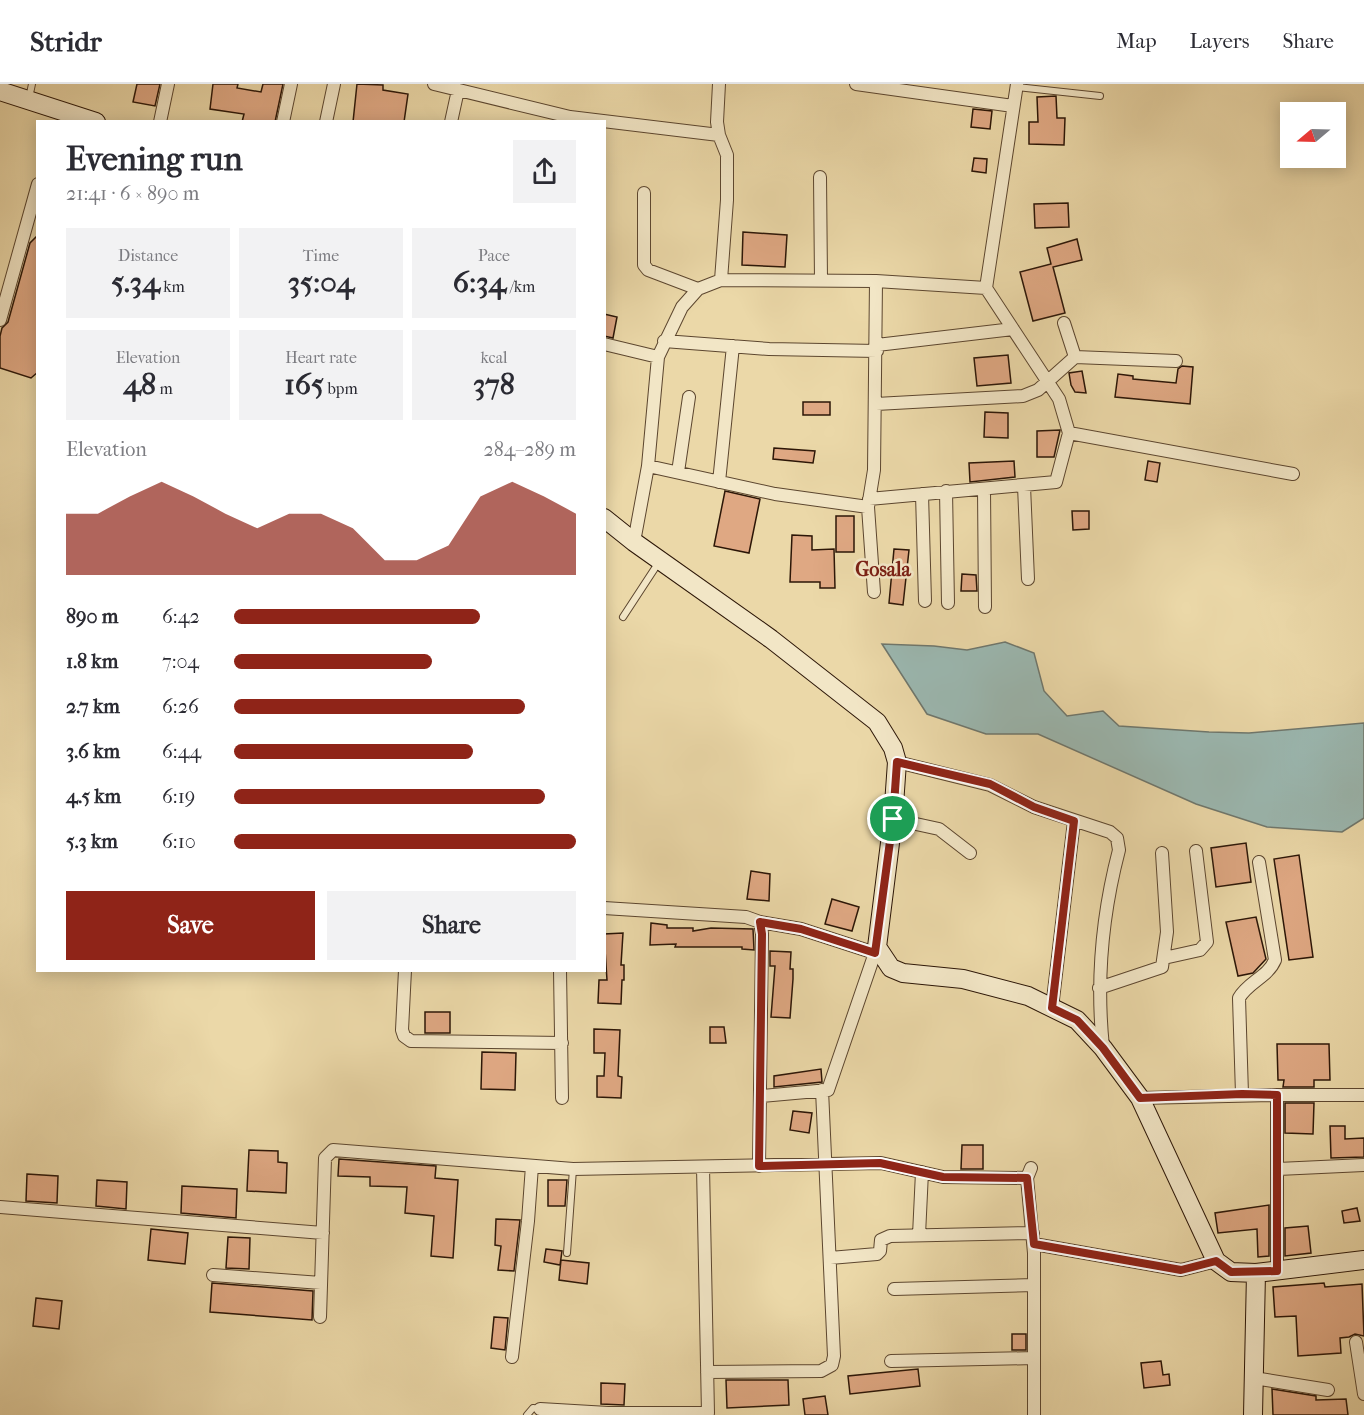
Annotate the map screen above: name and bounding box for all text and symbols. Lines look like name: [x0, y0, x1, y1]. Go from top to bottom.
text: Stridr: [30, 25, 102, 58]
text: Map: [1116, 29, 1157, 53]
text: Layers: [1190, 29, 1249, 53]
text: Share: [1282, 29, 1334, 53]
north arrow: [1280, 102, 1346, 168]
map controls: [1280, 102, 1346, 168]
text: Evening run: [66, 140, 243, 179]
button: share: [513, 140, 576, 203]
text: 21:41 · 6 × 890 m: [66, 182, 199, 205]
text: Distance: [118, 246, 178, 265]
text: Time: [303, 246, 339, 265]
text: Pace: [478, 246, 510, 265]
text: 5.34: [111, 265, 160, 300]
text: 35:04: [288, 265, 354, 300]
text: 6:34: [453, 265, 506, 300]
text: km: [160, 277, 185, 296]
text: /km: [506, 277, 535, 296]
text: Elevation: [116, 348, 180, 367]
text: Heart rate: [285, 348, 357, 367]
text: kcal: [481, 348, 507, 367]
text: 48: [123, 367, 156, 402]
text: 165: [284, 367, 324, 402]
text: 378: [473, 367, 515, 402]
text: m: [156, 379, 173, 398]
text: bpm: [324, 379, 358, 398]
text: Elevation: [66, 438, 147, 461]
text: 284–289 m: [484, 438, 576, 461]
district label: Gosala: [855, 558, 912, 581]
text: 890 m: [66, 605, 119, 628]
text: 6:42: [162, 605, 200, 628]
text: 1.8 km: [66, 650, 118, 673]
text: 7:04: [162, 650, 199, 673]
text: 2.7 km: [66, 695, 120, 718]
text: 6:26: [162, 695, 199, 718]
text: 3.6 km: [66, 740, 120, 763]
text: 6:44: [162, 740, 201, 763]
text: 4.5 km: [66, 785, 121, 808]
text: 6:19: [162, 785, 195, 808]
pin: [867, 793, 918, 844]
icon: arrive: [876, 802, 909, 835]
text: 5.3 km: [66, 830, 118, 853]
text: 6:10: [162, 830, 196, 853]
button: Save: [66, 891, 315, 960]
button: Share: [327, 891, 576, 960]

